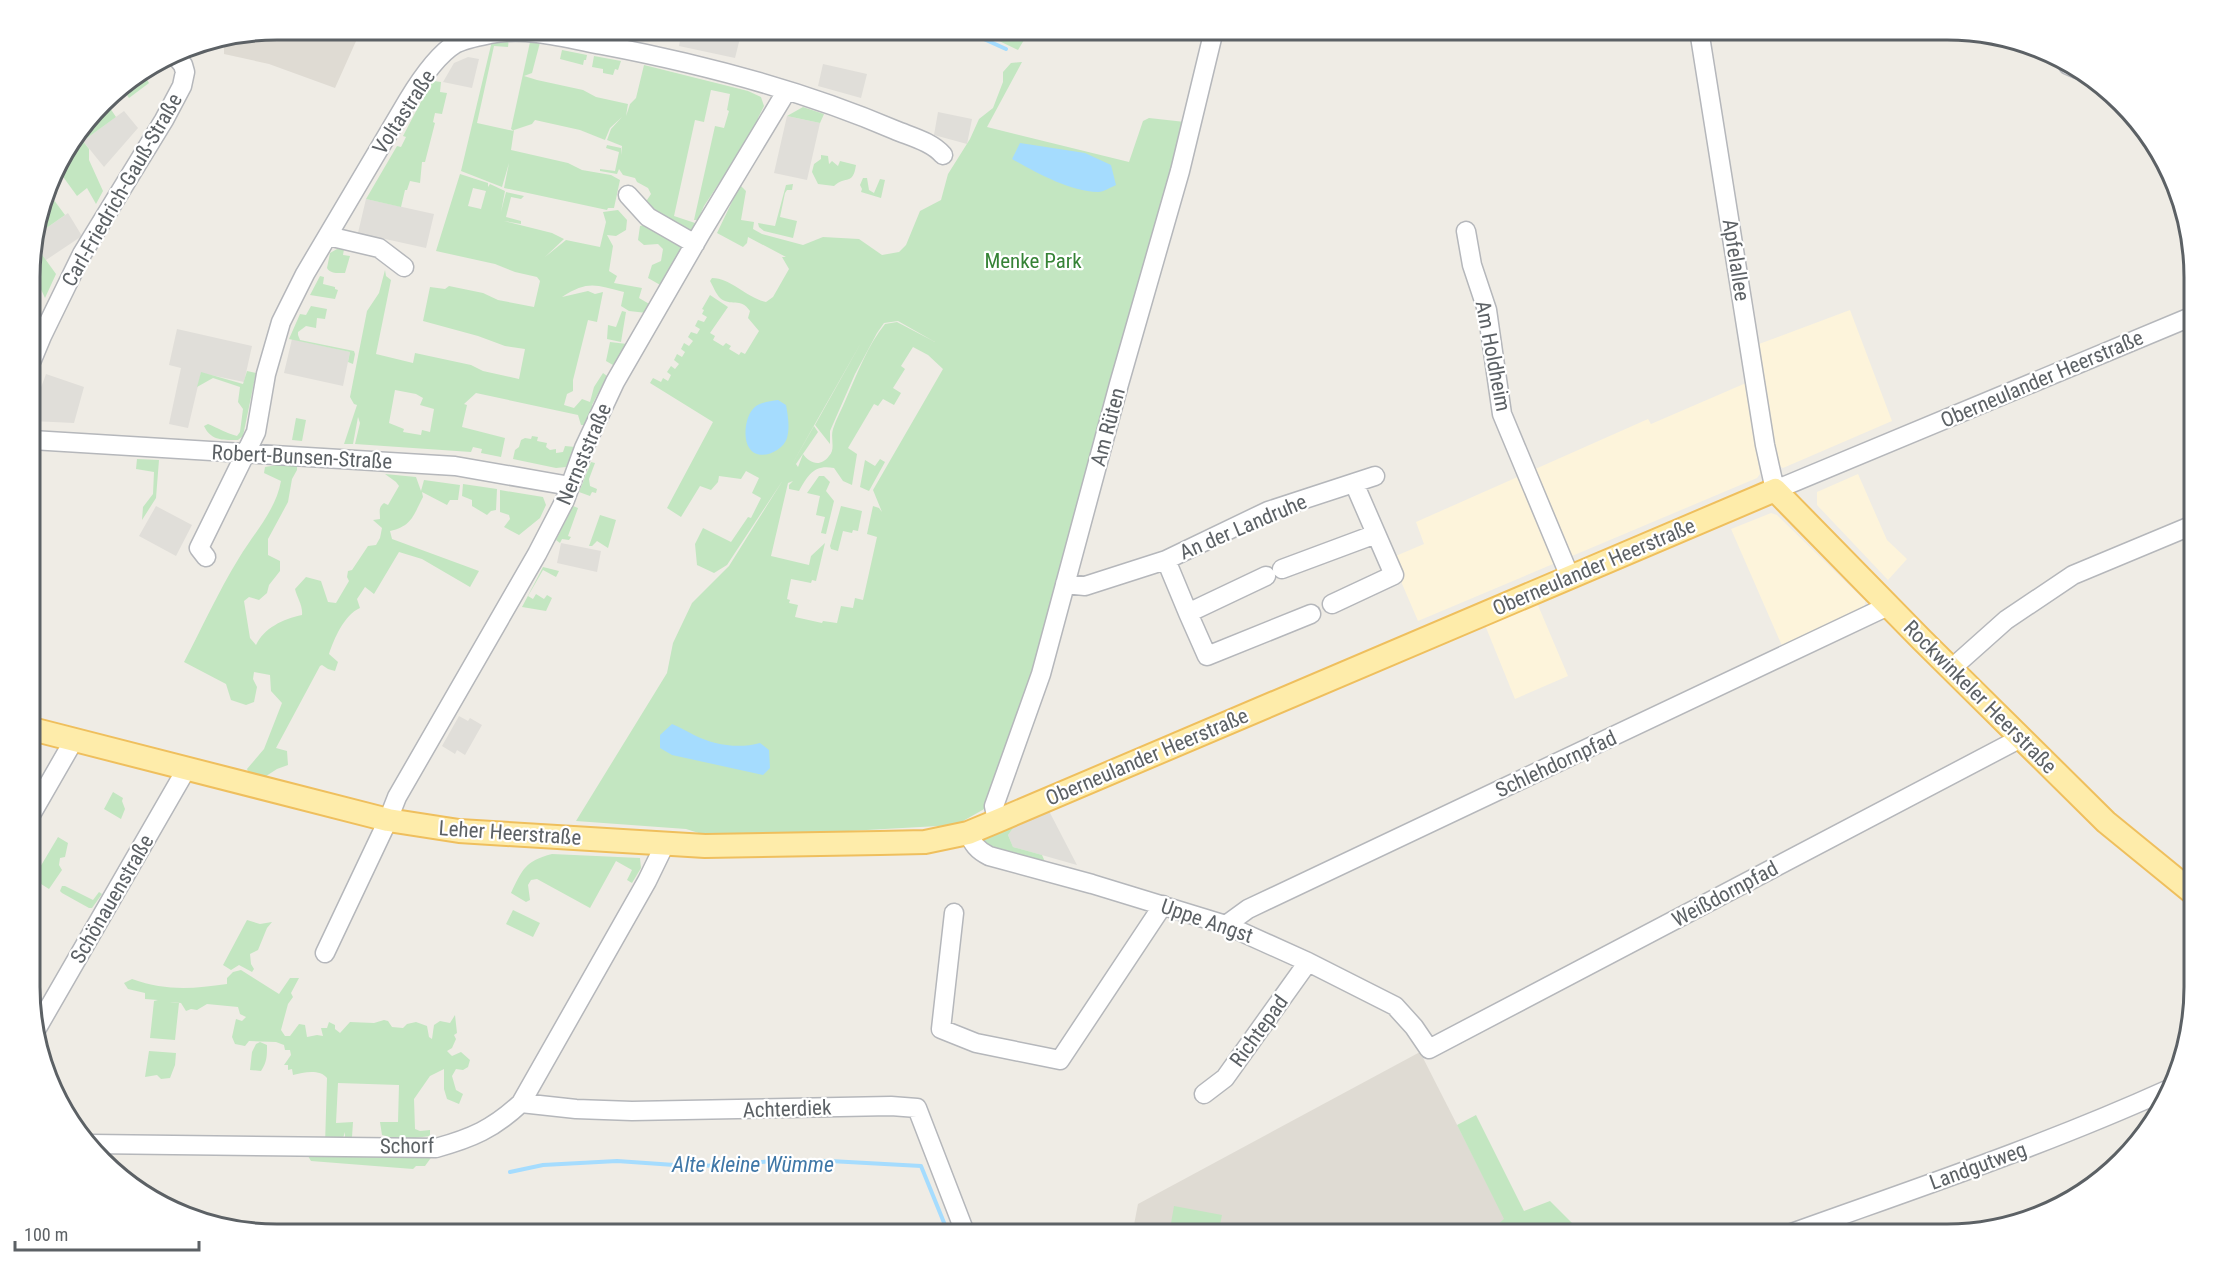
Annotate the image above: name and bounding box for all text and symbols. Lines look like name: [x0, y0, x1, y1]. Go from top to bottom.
street label: Voltastraße: [368, 65, 440, 159]
street label: Carl-Friedrich-Gauß-Straße: [57, 89, 187, 291]
street label: Apfelallee: [1718, 217, 1754, 303]
park label: Menke Park: [984, 249, 1082, 273]
street label: Am Holdheim: [1471, 299, 1515, 413]
street label: Oberneulander Heerstraße: [1937, 325, 2147, 433]
street label: Am Rüten: [1086, 385, 1130, 469]
street label: Nernststraße: [552, 400, 616, 508]
street label: Robert-Bunsen-Straße: [211, 440, 393, 474]
street label: An der Landruhe: [1176, 489, 1310, 565]
street label: Oberneulander Heerstraße: [1489, 513, 1699, 621]
street label: Rockwinkeler Heerstraße: [1899, 616, 2062, 779]
street label: Oberneulander Heerstraße: [1042, 703, 1252, 811]
street label: Schlehdornpfad: [1492, 726, 1620, 802]
street label: Leher Heerstraße: [438, 816, 582, 850]
street label: Schönauenstraße: [66, 830, 159, 967]
street label: Weißdornpfad: [1668, 856, 1782, 932]
street label: Uppe Angst: [1158, 894, 1256, 948]
street label: Richtepad: [1225, 990, 1293, 1072]
street label: Achterdiek: [742, 1095, 832, 1123]
street label: Schorf: [380, 1134, 435, 1158]
street label: Landgutweg: [1926, 1137, 2030, 1195]
water label: Alte kleine Wümme: [671, 1152, 834, 1177]
scale bar: [15, 1214, 200, 1252]
text: 100 m: [24, 1224, 68, 1245]

